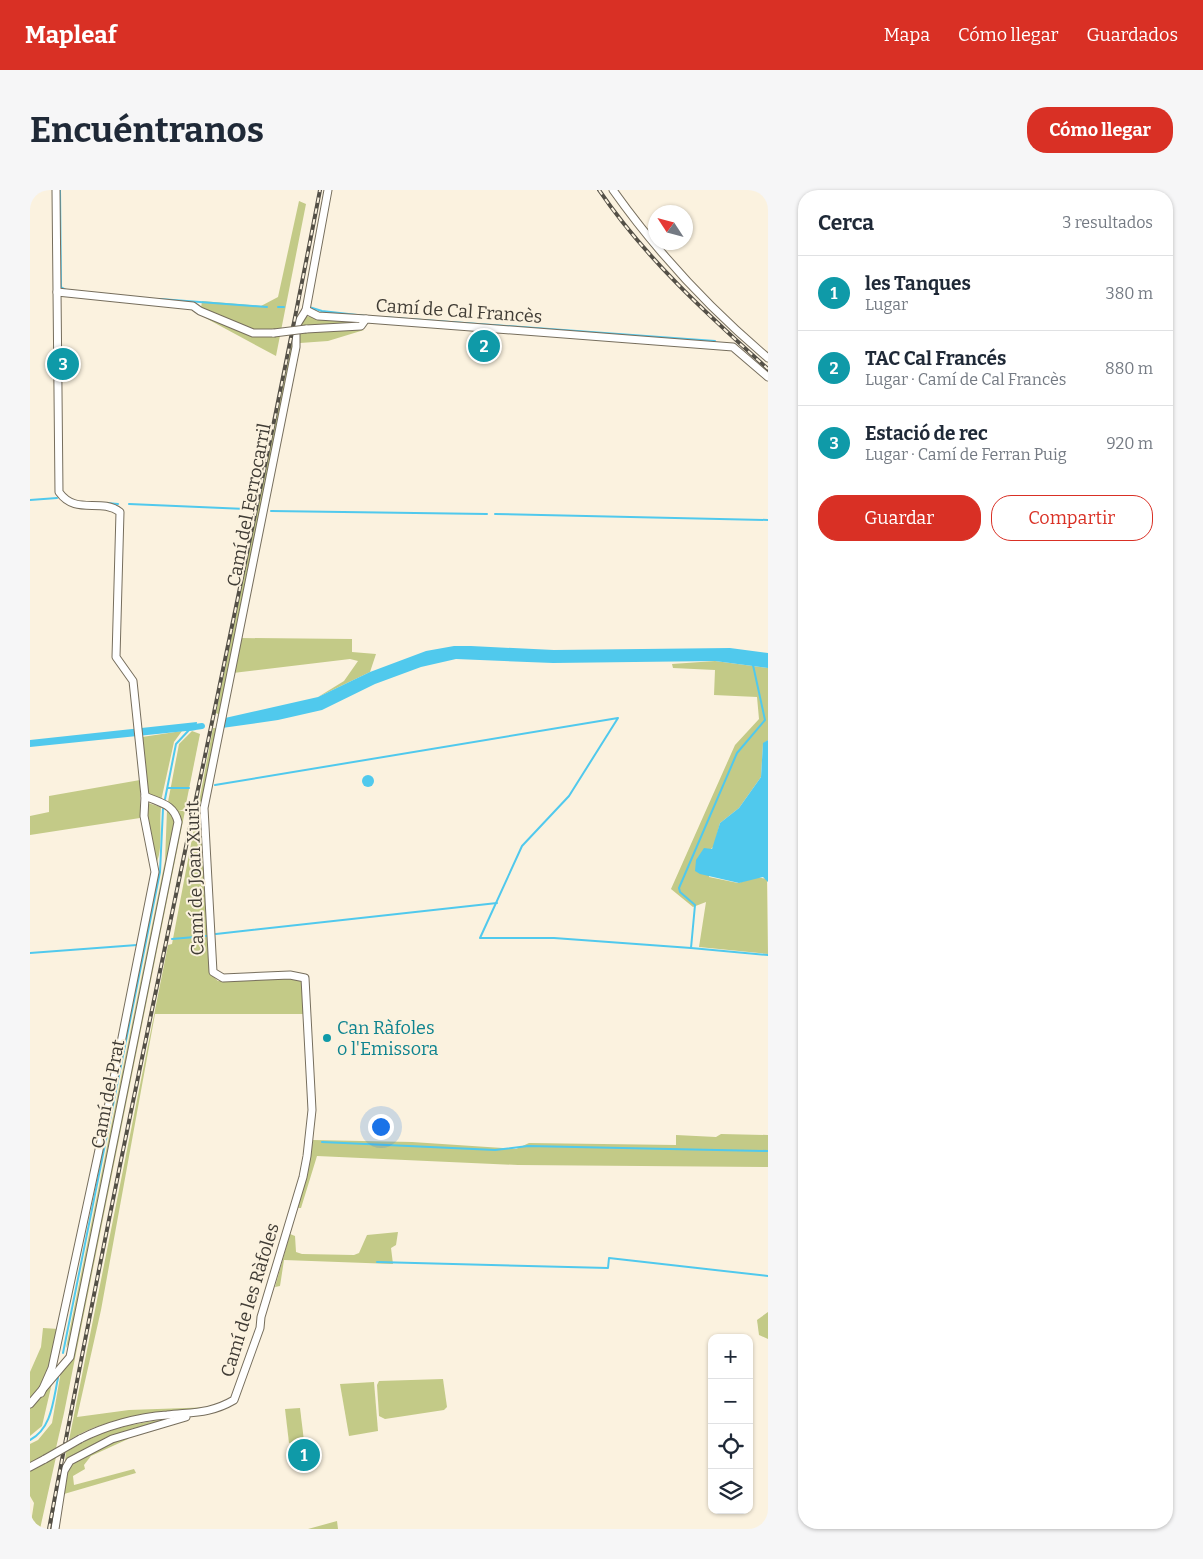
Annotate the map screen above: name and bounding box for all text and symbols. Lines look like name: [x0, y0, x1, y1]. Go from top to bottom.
text: Mapleaf: [25, 21, 117, 49]
text: Mapa: [884, 24, 930, 46]
text: Cómo llegar: [958, 24, 1059, 46]
text: Guardados: [1087, 24, 1178, 46]
button: Cómo llegar: [1027, 107, 1173, 153]
text: Encuéntranos: [30, 109, 264, 151]
north arrow: [648, 205, 693, 250]
text: Cerca: [818, 210, 874, 236]
text: 3 resultados: [1062, 213, 1153, 232]
text: les Tanques: [865, 272, 971, 295]
text: 1: [831, 284, 837, 303]
text: 380 m: [1106, 284, 1153, 303]
street label: Camí de Cal Francès: [375, 294, 543, 328]
text: Lugar: [865, 295, 908, 314]
pin: 2: [468, 327, 500, 365]
pin: 3: [47, 345, 79, 383]
text: TAC Cal Francés: [865, 347, 1006, 370]
text: 2: [829, 359, 839, 378]
text: 880 m: [1105, 359, 1153, 378]
text: Lugar · Camí de Cal Francès: [865, 370, 1066, 389]
street label: Camí del Ferrocarril: [222, 421, 276, 589]
text: Estació de rec: [865, 422, 988, 445]
text: 3: [829, 434, 839, 453]
text: 920 m: [1106, 434, 1153, 453]
text: Lugar · Camí de Ferran Puig: [865, 445, 1067, 464]
button: Guardar: [818, 495, 981, 541]
button: Compartir: [991, 495, 1153, 541]
street label: Camí de Joan Xurit: [181, 800, 209, 956]
place label: Can Ràfoles o l'Emissora: [337, 1017, 438, 1060]
marker: Can Ràfoles o l'Emissora: [321, 1032, 333, 1044]
street label: Camí del Prat: [87, 1037, 129, 1150]
your location: [368, 1114, 394, 1140]
street label: Camí de les Ràfoles: [216, 1220, 284, 1380]
map controls: [708, 1334, 753, 1514]
button: +: [708, 1334, 753, 1379]
button: −: [708, 1379, 753, 1424]
button: locate: [708, 1424, 753, 1469]
pin: 1: [288, 1436, 320, 1474]
button: layers: [708, 1469, 753, 1514]

